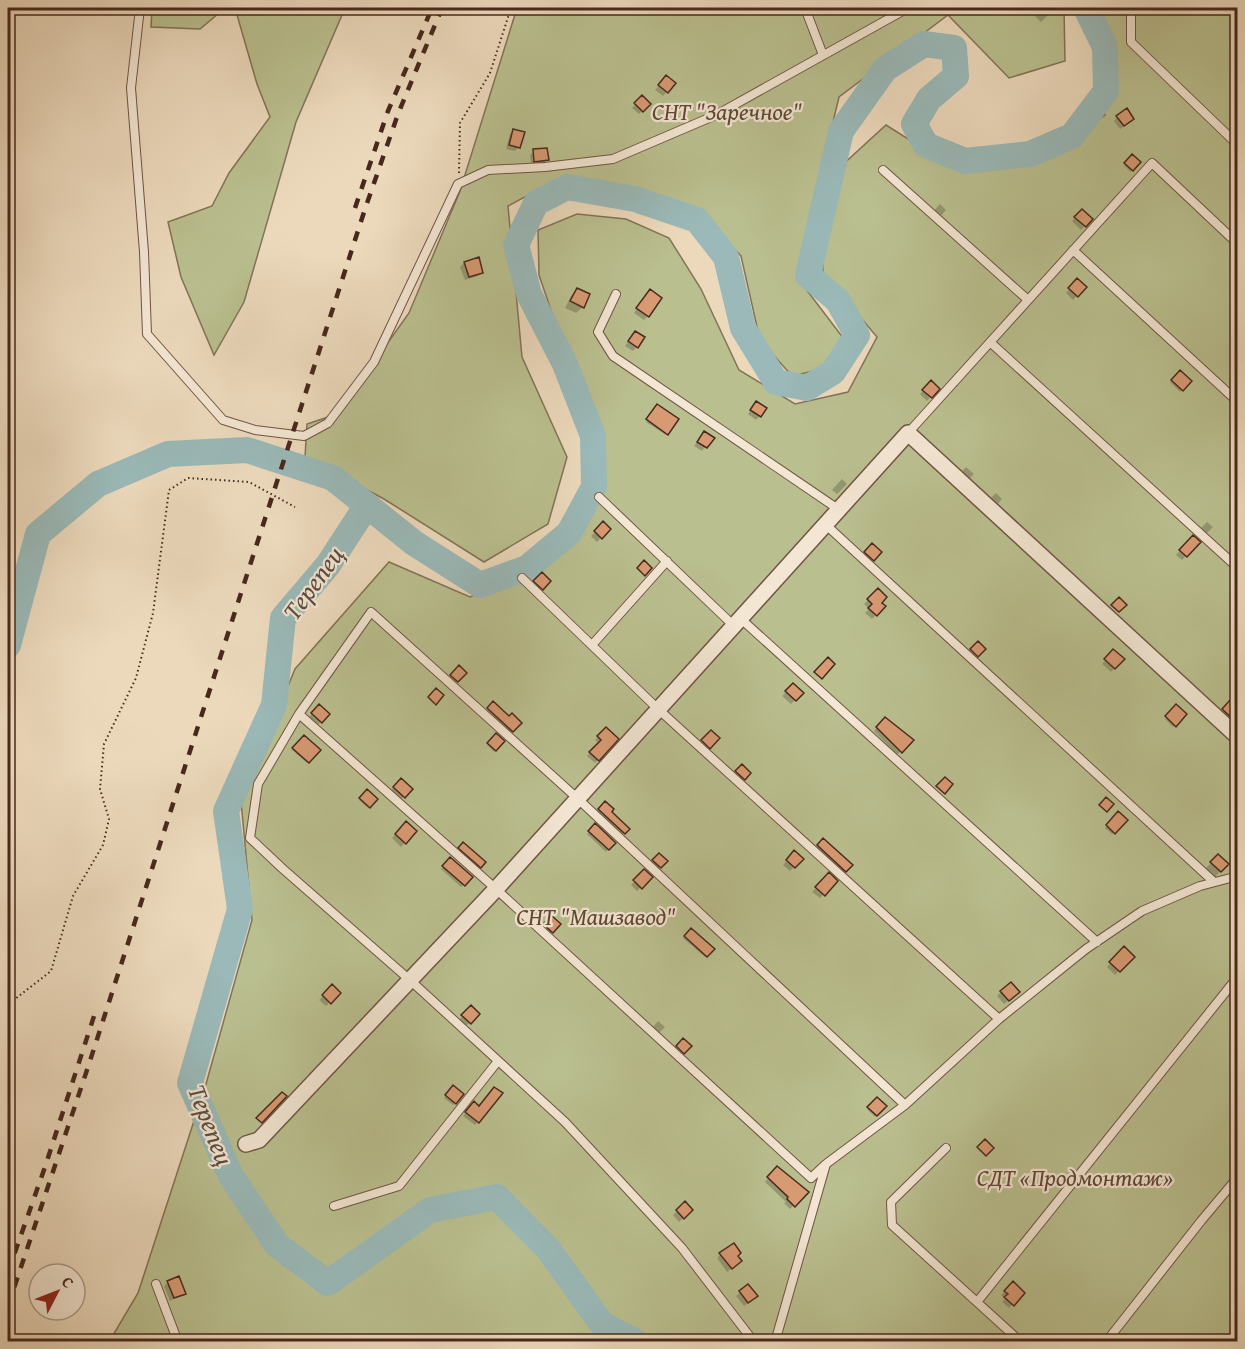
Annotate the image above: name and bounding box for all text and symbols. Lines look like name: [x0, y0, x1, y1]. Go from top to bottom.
park label: СНТ "Заречное": [652, 94, 802, 129]
water label: Терепец: [272, 537, 353, 628]
park label: СНТ "Машзавод": [516, 899, 676, 934]
water label: Терепец: [178, 1079, 245, 1171]
park label: СДТ «Продмонтаж»: [977, 1160, 1173, 1195]
north arrow: [27, 1262, 87, 1322]
text: С: [56, 1271, 80, 1293]

